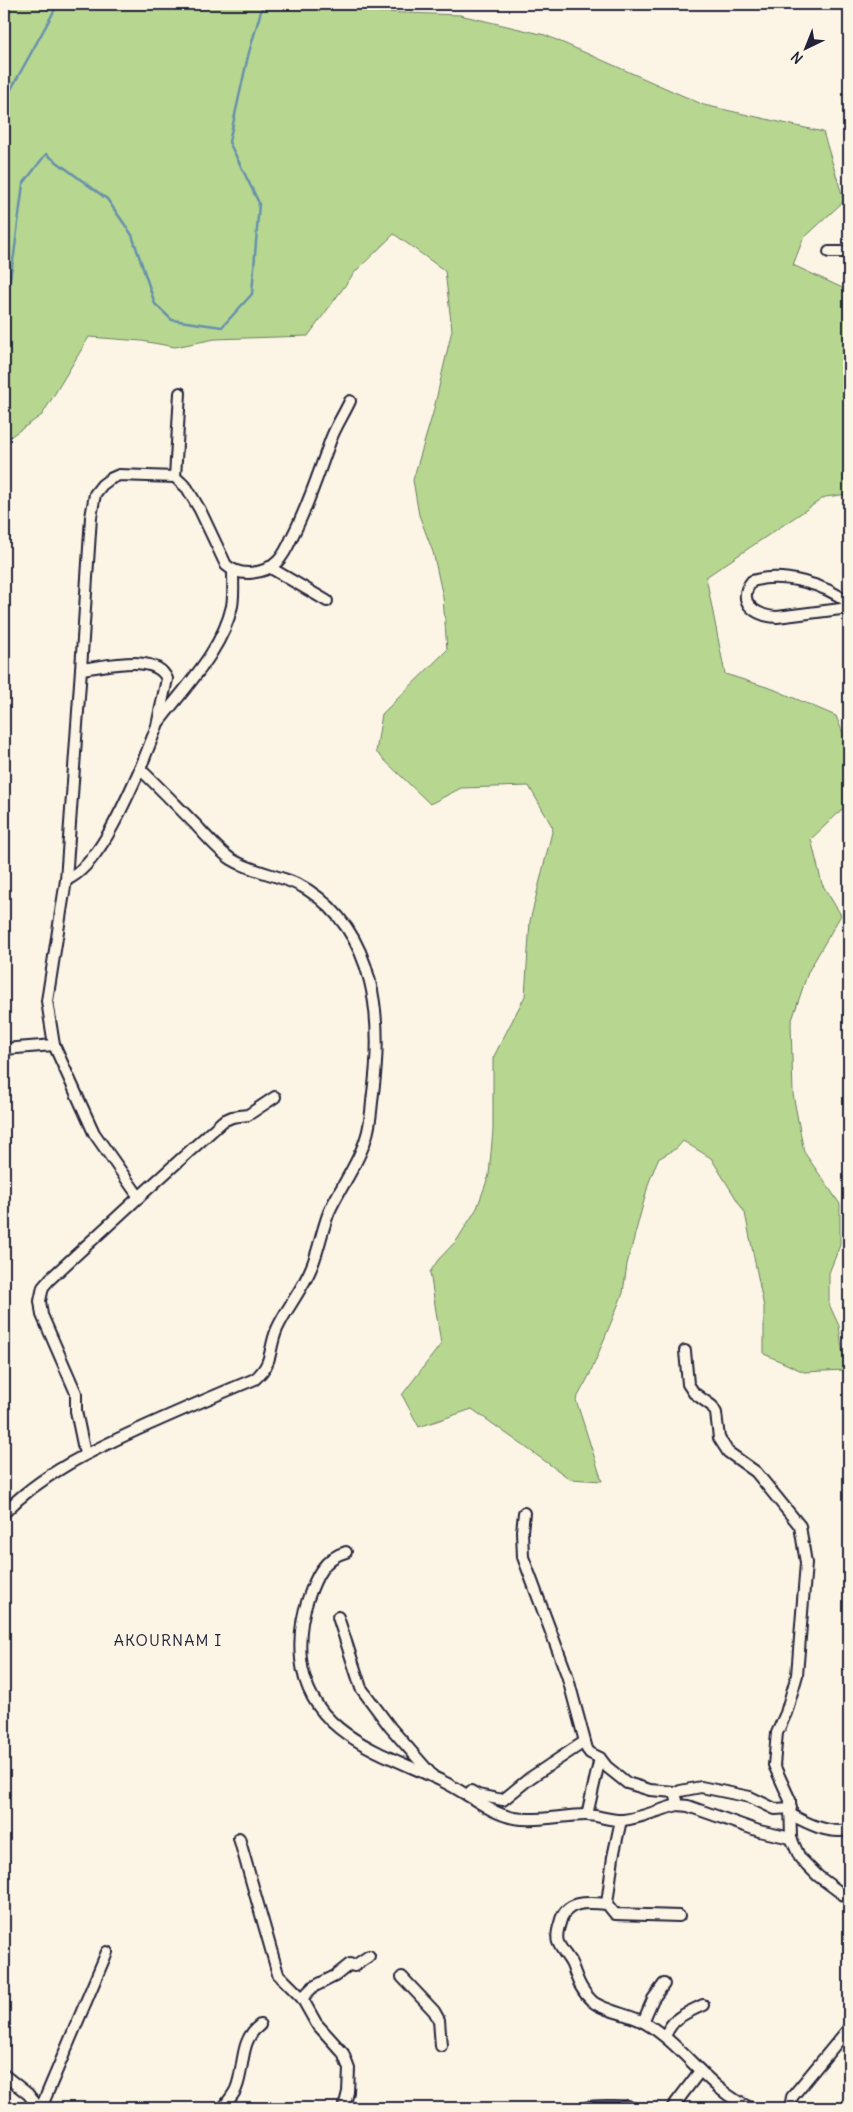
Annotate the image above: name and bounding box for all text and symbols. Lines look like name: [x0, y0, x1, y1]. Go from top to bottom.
north arrow: [780, 22, 830, 72]
text: N: [787, 48, 807, 67]
district label: AKOURNAM I: [114, 1630, 222, 1650]

